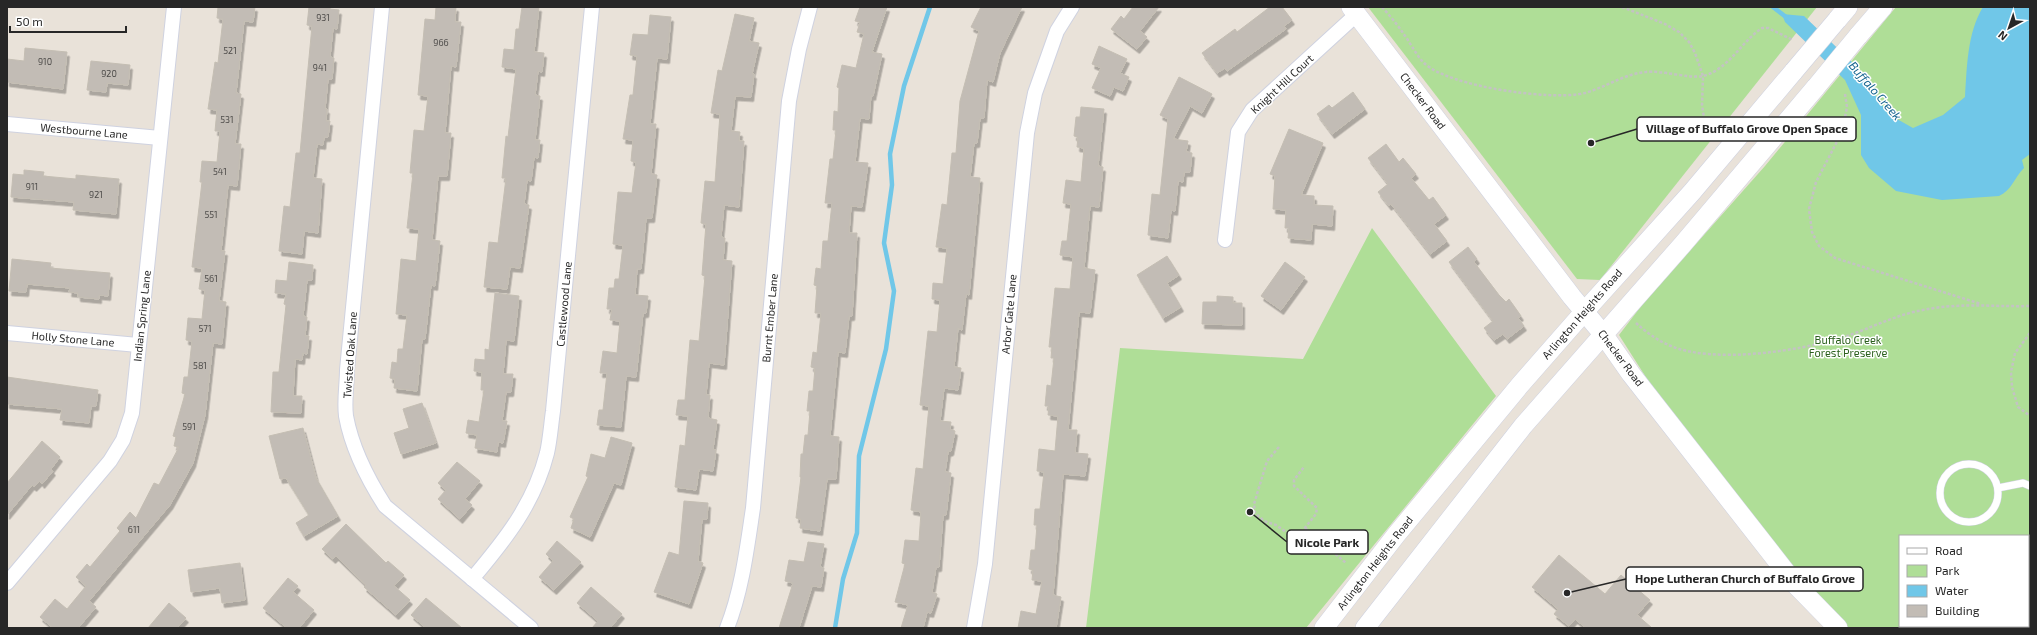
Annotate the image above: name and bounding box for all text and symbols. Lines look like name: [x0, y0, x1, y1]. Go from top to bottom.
scale bar: [10, 8, 126, 34]
north arrow: [1989, 8, 2029, 48]
house number: 931: [316, 12, 330, 23]
text: 50 m: [16, 14, 43, 28]
text: N: [1995, 28, 2009, 44]
house number: 966: [433, 37, 449, 48]
house number: 521: [223, 45, 237, 56]
street label: Knight Hill Court: [1248, 51, 1316, 116]
house number: 910: [38, 56, 52, 67]
water label: Buffalo Creek: [1846, 58, 1905, 123]
house number: 941: [313, 62, 327, 73]
house number: 920: [101, 68, 117, 79]
street label: Checker Road: [1398, 70, 1449, 131]
house number: 531: [220, 114, 234, 125]
callout: Village of Buffalo Grove Open Space: [1637, 117, 1856, 141]
street label: Westbourne Lane: [40, 120, 128, 141]
text: Village of Buffalo Grove Open Space: [1646, 121, 1848, 135]
house number: 541: [213, 166, 227, 177]
house number: 911: [26, 181, 38, 192]
house number: 921: [89, 189, 103, 200]
house number: 551: [204, 209, 218, 220]
street label: Castlewood Lane: [553, 261, 574, 347]
street label: Arlington Heights Road: [1539, 266, 1624, 361]
street label: Indian Spring Lane: [130, 270, 153, 362]
house number: 561: [204, 273, 218, 284]
street label: Burnt Ember Lane: [759, 273, 780, 363]
street label: Arbor Gate Lane: [999, 274, 1018, 354]
street label: Twisted Oak Lane: [340, 311, 359, 399]
house number: 571: [198, 323, 212, 334]
street label: Checker Road: [1596, 327, 1647, 388]
street label: Holly Stone Lane: [31, 328, 115, 349]
park label: Buffalo Creek Forest Preserve: [1809, 333, 1887, 359]
house number: 581: [193, 360, 207, 371]
house number: 591: [182, 421, 196, 432]
street label: Arlington Heights Road: [1334, 513, 1415, 612]
house number: 611: [128, 524, 140, 535]
callout: Nicole Park: [1287, 530, 1368, 554]
text: Nicole Park: [1295, 535, 1359, 549]
legend: [1899, 535, 2029, 627]
text: Road: [1935, 543, 1963, 557]
text: Park: [1935, 563, 1960, 577]
callout: Hope Lutheran Church of Buffalo Grove: [1626, 567, 1863, 591]
text: Hope Lutheran Church of Buffalo Grove: [1635, 571, 1855, 585]
text: Water: [1935, 583, 1969, 597]
text: Building: [1935, 603, 1980, 617]

